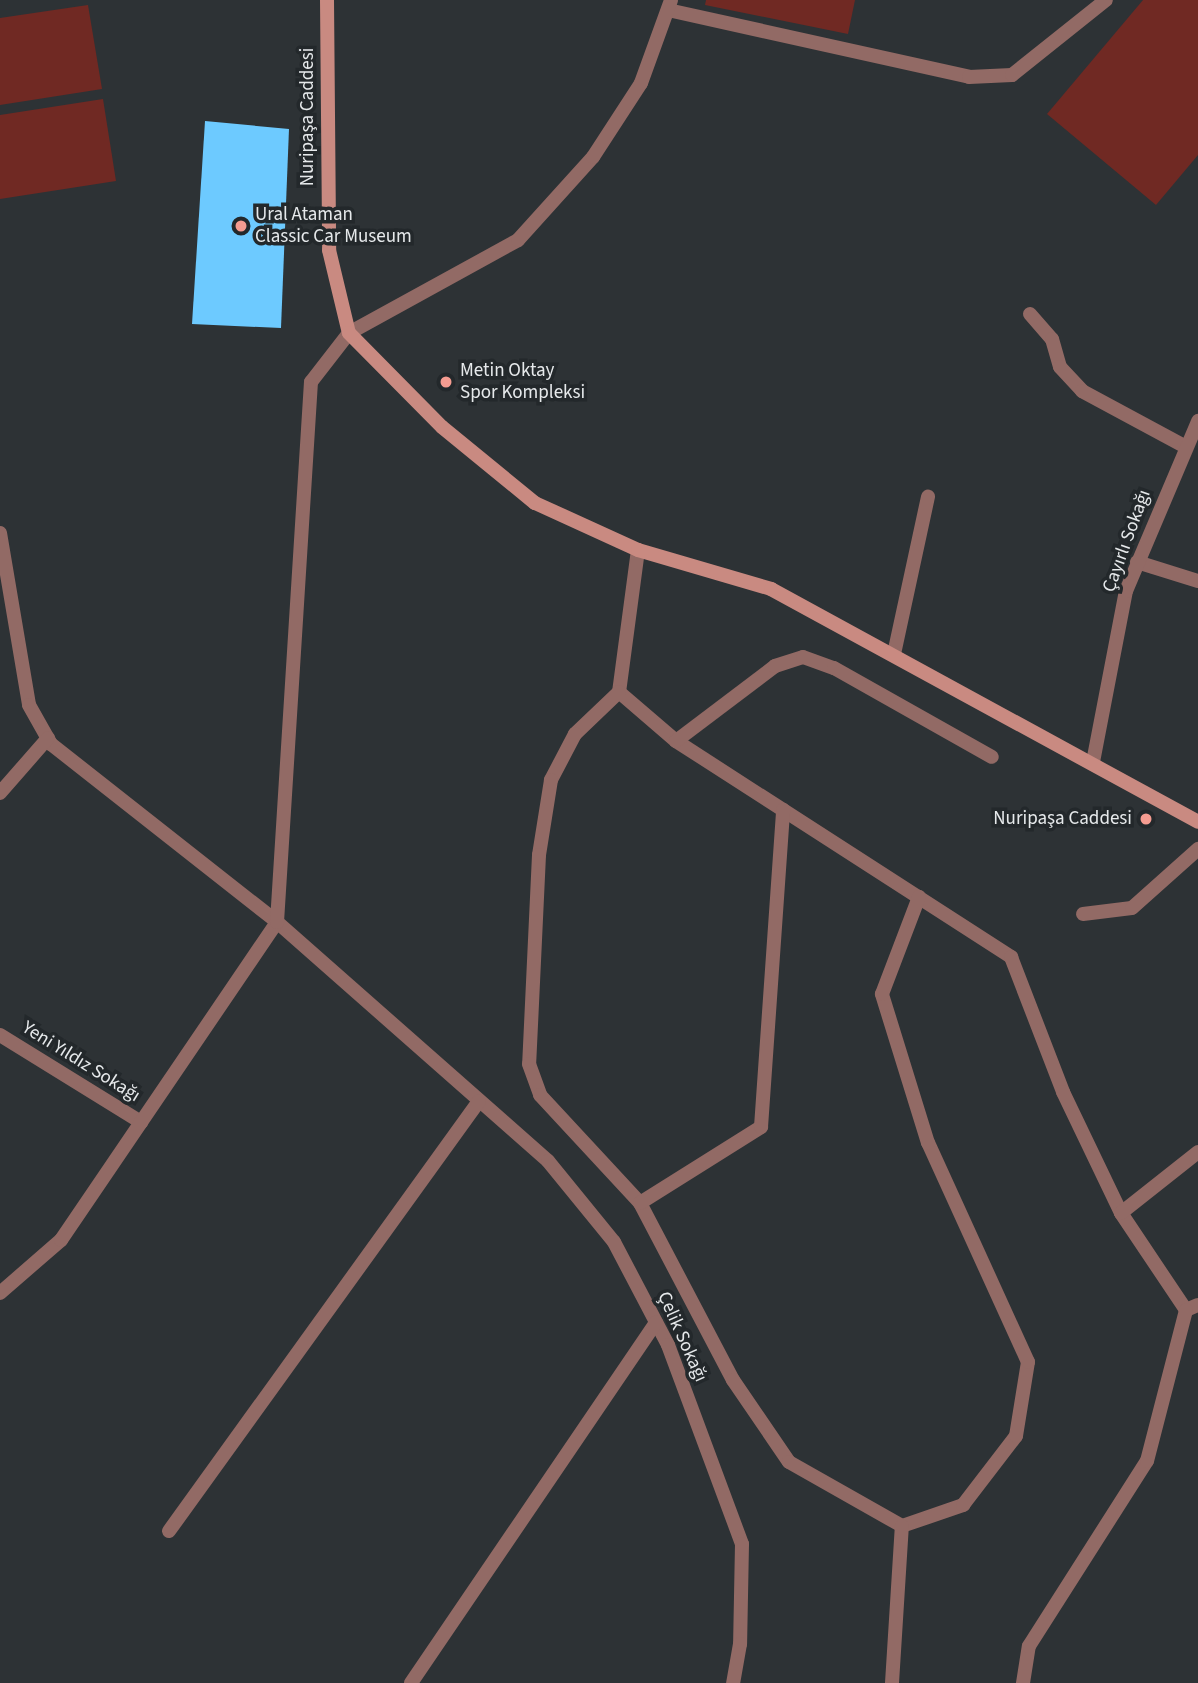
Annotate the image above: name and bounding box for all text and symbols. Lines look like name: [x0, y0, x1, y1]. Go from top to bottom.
street label: Nuripaşa Caddesi: [297, 48, 319, 186]
place label: Ural Ataman Classic Car Museum: [255, 204, 412, 248]
marker: Ural Ataman Classic Car Museum: [233, 218, 249, 234]
place label: Metin Oktay Spor Kompleksi: [460, 360, 585, 404]
marker: Metin Oktay Spor Kompleksi: [438, 374, 454, 390]
street label: Çayırlı Sokağı: [1098, 487, 1156, 595]
place label: Nuripaşa Caddesi: [993, 808, 1132, 830]
marker: Nuripaşa Caddesi: [1138, 811, 1154, 827]
street label: Yeni Yıldız Sokağı: [18, 1017, 144, 1107]
street label: Çelik Sokağı: [652, 1288, 712, 1386]

